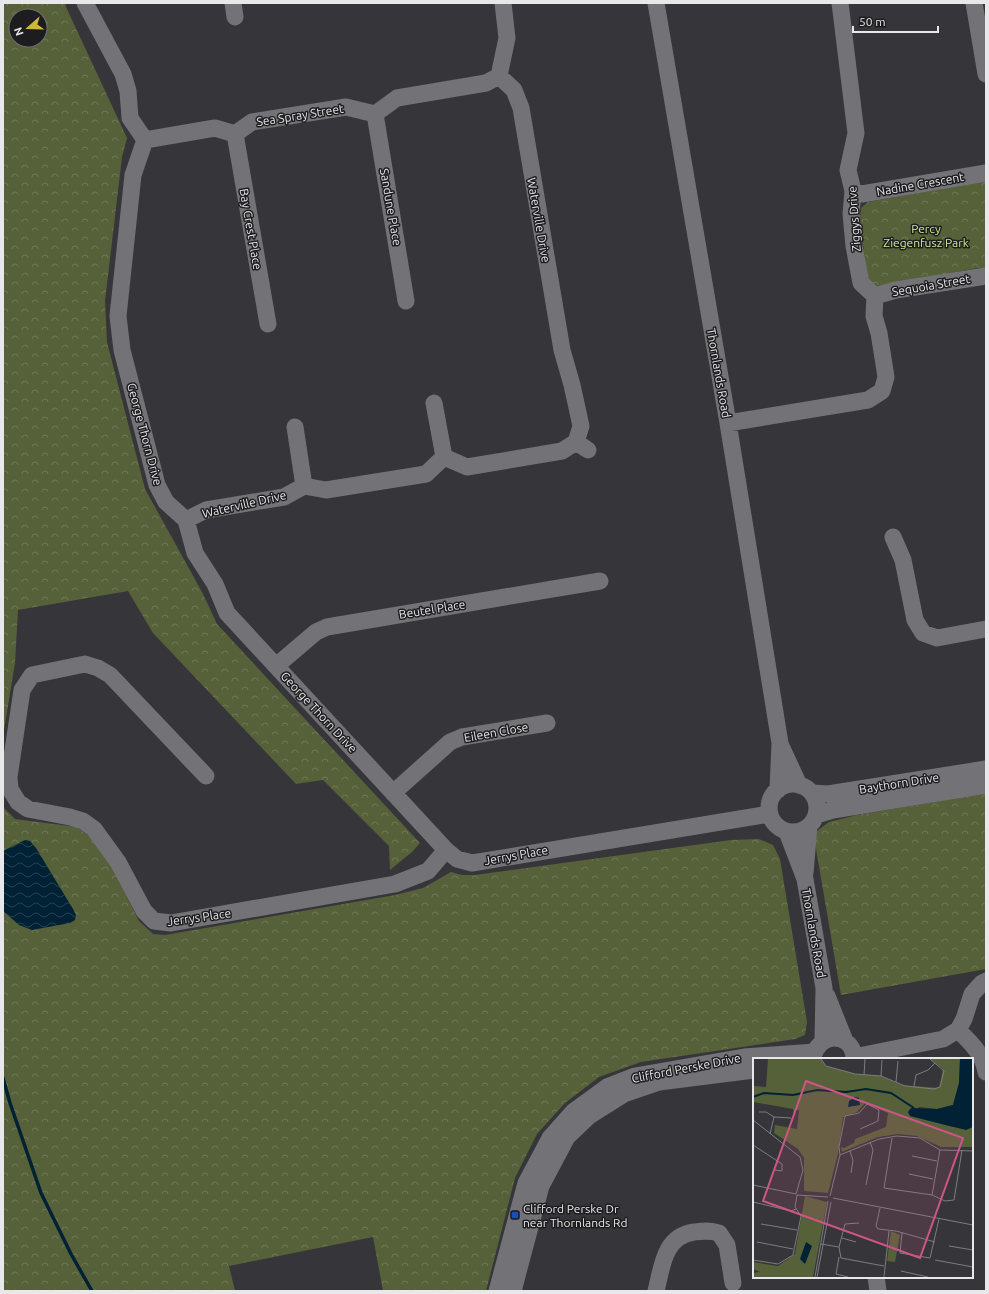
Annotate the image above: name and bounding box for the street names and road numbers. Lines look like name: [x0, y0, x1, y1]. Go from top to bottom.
street label: Sea Spray Street: [256, 102, 345, 128]
street label: Sandune Place: [378, 167, 404, 247]
street label: Nadine Crescent: [875, 170, 965, 198]
street label: Waterville Drive: [525, 177, 553, 263]
street label: Ziggys Drive: [845, 186, 863, 252]
street label: Bay Crest Place: [237, 187, 265, 271]
street label: Sequoia Street: [891, 272, 971, 298]
street label: Thornlands Road: [705, 327, 733, 419]
street label: George Thorn Drive: [125, 381, 165, 487]
street label: Waterville Drive: [201, 488, 287, 520]
street label: Beutel Place: [398, 597, 466, 621]
street label: George Thorn Drive: [278, 669, 360, 755]
street label: Eileen Close: [463, 720, 529, 744]
street label: Baythorn Drive: [858, 770, 940, 796]
street label: Jerrys Place: [483, 843, 549, 867]
street label: Thornlands Road: [800, 887, 828, 979]
street label: Jerrys Place: [166, 906, 232, 928]
street label: Clifford Perske Drive: [630, 1051, 742, 1085]

